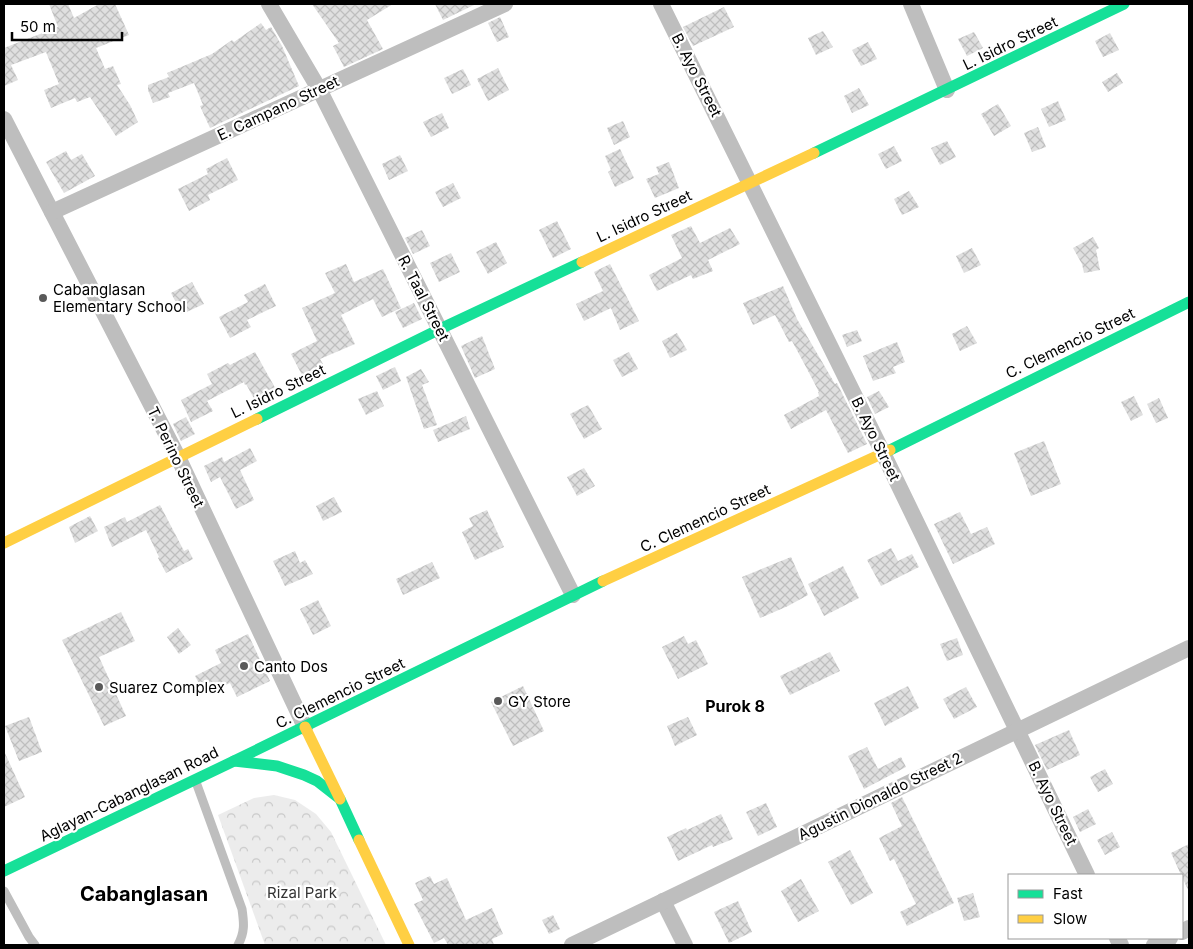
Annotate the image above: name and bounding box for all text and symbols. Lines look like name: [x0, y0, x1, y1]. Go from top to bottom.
scale bar: [12, 10, 122, 42]
street label: L. Isidro Street: [960, 12, 1060, 74]
text: 50 m: [20, 17, 56, 36]
street label: B. Ayo Street: [668, 30, 726, 120]
street label: E. Campano Street: [214, 71, 342, 145]
street label: L. Isidro Street: [593, 186, 695, 246]
street label: R. Taal Street: [394, 252, 454, 344]
place label: Cabanglasan Elementary School: [53, 280, 186, 316]
marker: Cabanglasan Elementary School: [37, 292, 49, 304]
street label: C. Clemencio Street: [1002, 303, 1138, 383]
street label: L. Isidro Street: [228, 360, 328, 422]
street label: B. Ayo Street: [847, 394, 905, 484]
street label: T. Perino Street: [143, 403, 209, 511]
street label: C. Clemencio Street: [637, 479, 773, 556]
street label: C. Clemencio Street: [272, 653, 408, 733]
place label: Canto Dos: [254, 657, 328, 676]
marker: Canto Dos: [238, 660, 250, 672]
place label: Suarez Complex: [109, 678, 225, 697]
marker: Suarez Complex: [93, 681, 105, 693]
place label: GY Store: [508, 692, 571, 711]
marker: GY Store: [492, 695, 504, 707]
district label: Purok 8: [705, 696, 765, 716]
street label: Aglayan-Cabanglasan Road: [36, 742, 222, 846]
street label: Agustin Dionaldo Street 2: [795, 748, 965, 844]
street label: B. Ayo Street: [1024, 758, 1082, 848]
legend: [1008, 874, 1183, 939]
district label: Cabanglasan: [80, 882, 208, 906]
park label: Rizal Park: [267, 883, 338, 902]
text: Fast: [1053, 884, 1083, 903]
text: Slow: [1053, 909, 1087, 928]

